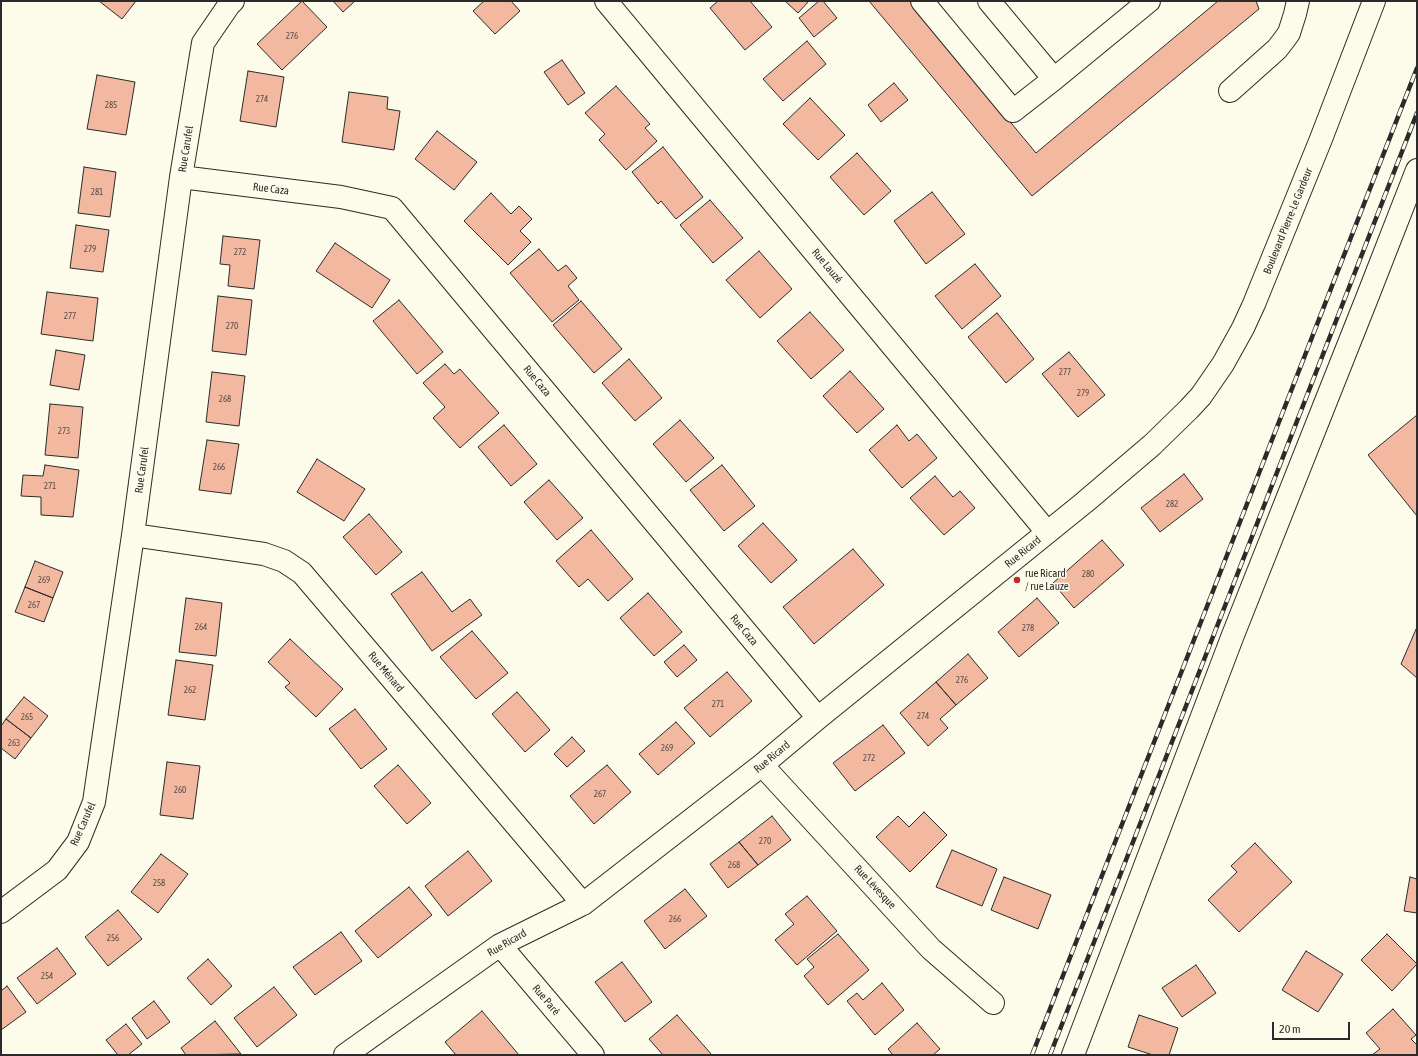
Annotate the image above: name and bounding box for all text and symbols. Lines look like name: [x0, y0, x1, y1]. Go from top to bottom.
house number: 276: [286, 31, 298, 41]
house number: 274: [256, 94, 268, 104]
house number: 285: [105, 100, 117, 110]
street label: Rue Carufel: [176, 125, 196, 173]
street label: Boulevard Pierre-Le Gardeur: [1261, 166, 1315, 276]
street label: Rue Caza: [252, 180, 290, 198]
house number: 281: [91, 187, 103, 197]
house number: 279: [84, 244, 96, 254]
street label: Rue Lauzé: [809, 246, 845, 286]
house number: 272: [234, 247, 246, 257]
house number: 277: [64, 311, 76, 321]
house number: 270: [226, 321, 238, 331]
street label: Rue Caza: [520, 363, 554, 399]
house number: 277: [1059, 367, 1071, 377]
house number: 279: [1077, 388, 1089, 398]
house number: 268: [219, 394, 231, 404]
house number: 273: [58, 426, 70, 436]
street label: Rue Carufel: [132, 446, 152, 494]
house number: 266: [213, 462, 225, 472]
house number: 271: [44, 481, 56, 491]
house number: 282: [1166, 499, 1178, 509]
street label: Rue Ricard: [1002, 533, 1044, 571]
place label: rue Ricard / rue Lauze: [1025, 567, 1069, 593]
house number: 280: [1082, 569, 1094, 579]
house number: 269: [38, 575, 50, 585]
marker: rue Ricard / rue Lauze: [1012, 575, 1022, 585]
house number: 267: [28, 600, 40, 610]
street label: Rue Caza: [727, 612, 761, 648]
house number: 264: [195, 622, 207, 632]
house number: 278: [1022, 623, 1034, 633]
street label: Rue Ménard: [365, 649, 407, 695]
house number: 276: [956, 675, 968, 685]
house number: 262: [184, 685, 196, 695]
house number: 271: [712, 699, 724, 709]
house number: 274: [917, 711, 929, 721]
house number: 265: [21, 712, 33, 722]
house number: 263: [8, 738, 20, 748]
street label: Rue Ricard: [751, 738, 793, 776]
house number: 269: [661, 743, 673, 753]
house number: 272: [863, 753, 875, 763]
house number: 260: [174, 785, 186, 795]
house number: 267: [594, 789, 606, 799]
street label: Rue Carufel: [67, 800, 99, 848]
house number: 270: [759, 836, 771, 846]
house number: 268: [728, 860, 740, 870]
street label: Rue Lévesque: [851, 862, 899, 912]
house number: 258: [153, 878, 165, 888]
house number: 266: [669, 914, 681, 924]
street label: Rue Ricard: [485, 927, 529, 959]
house number: 256: [107, 933, 119, 943]
house number: 254: [41, 971, 53, 981]
street label: Rue Paré: [529, 982, 563, 1018]
scale bar: [1274, 1014, 1352, 1040]
text: 20 m: [1279, 1022, 1301, 1036]

